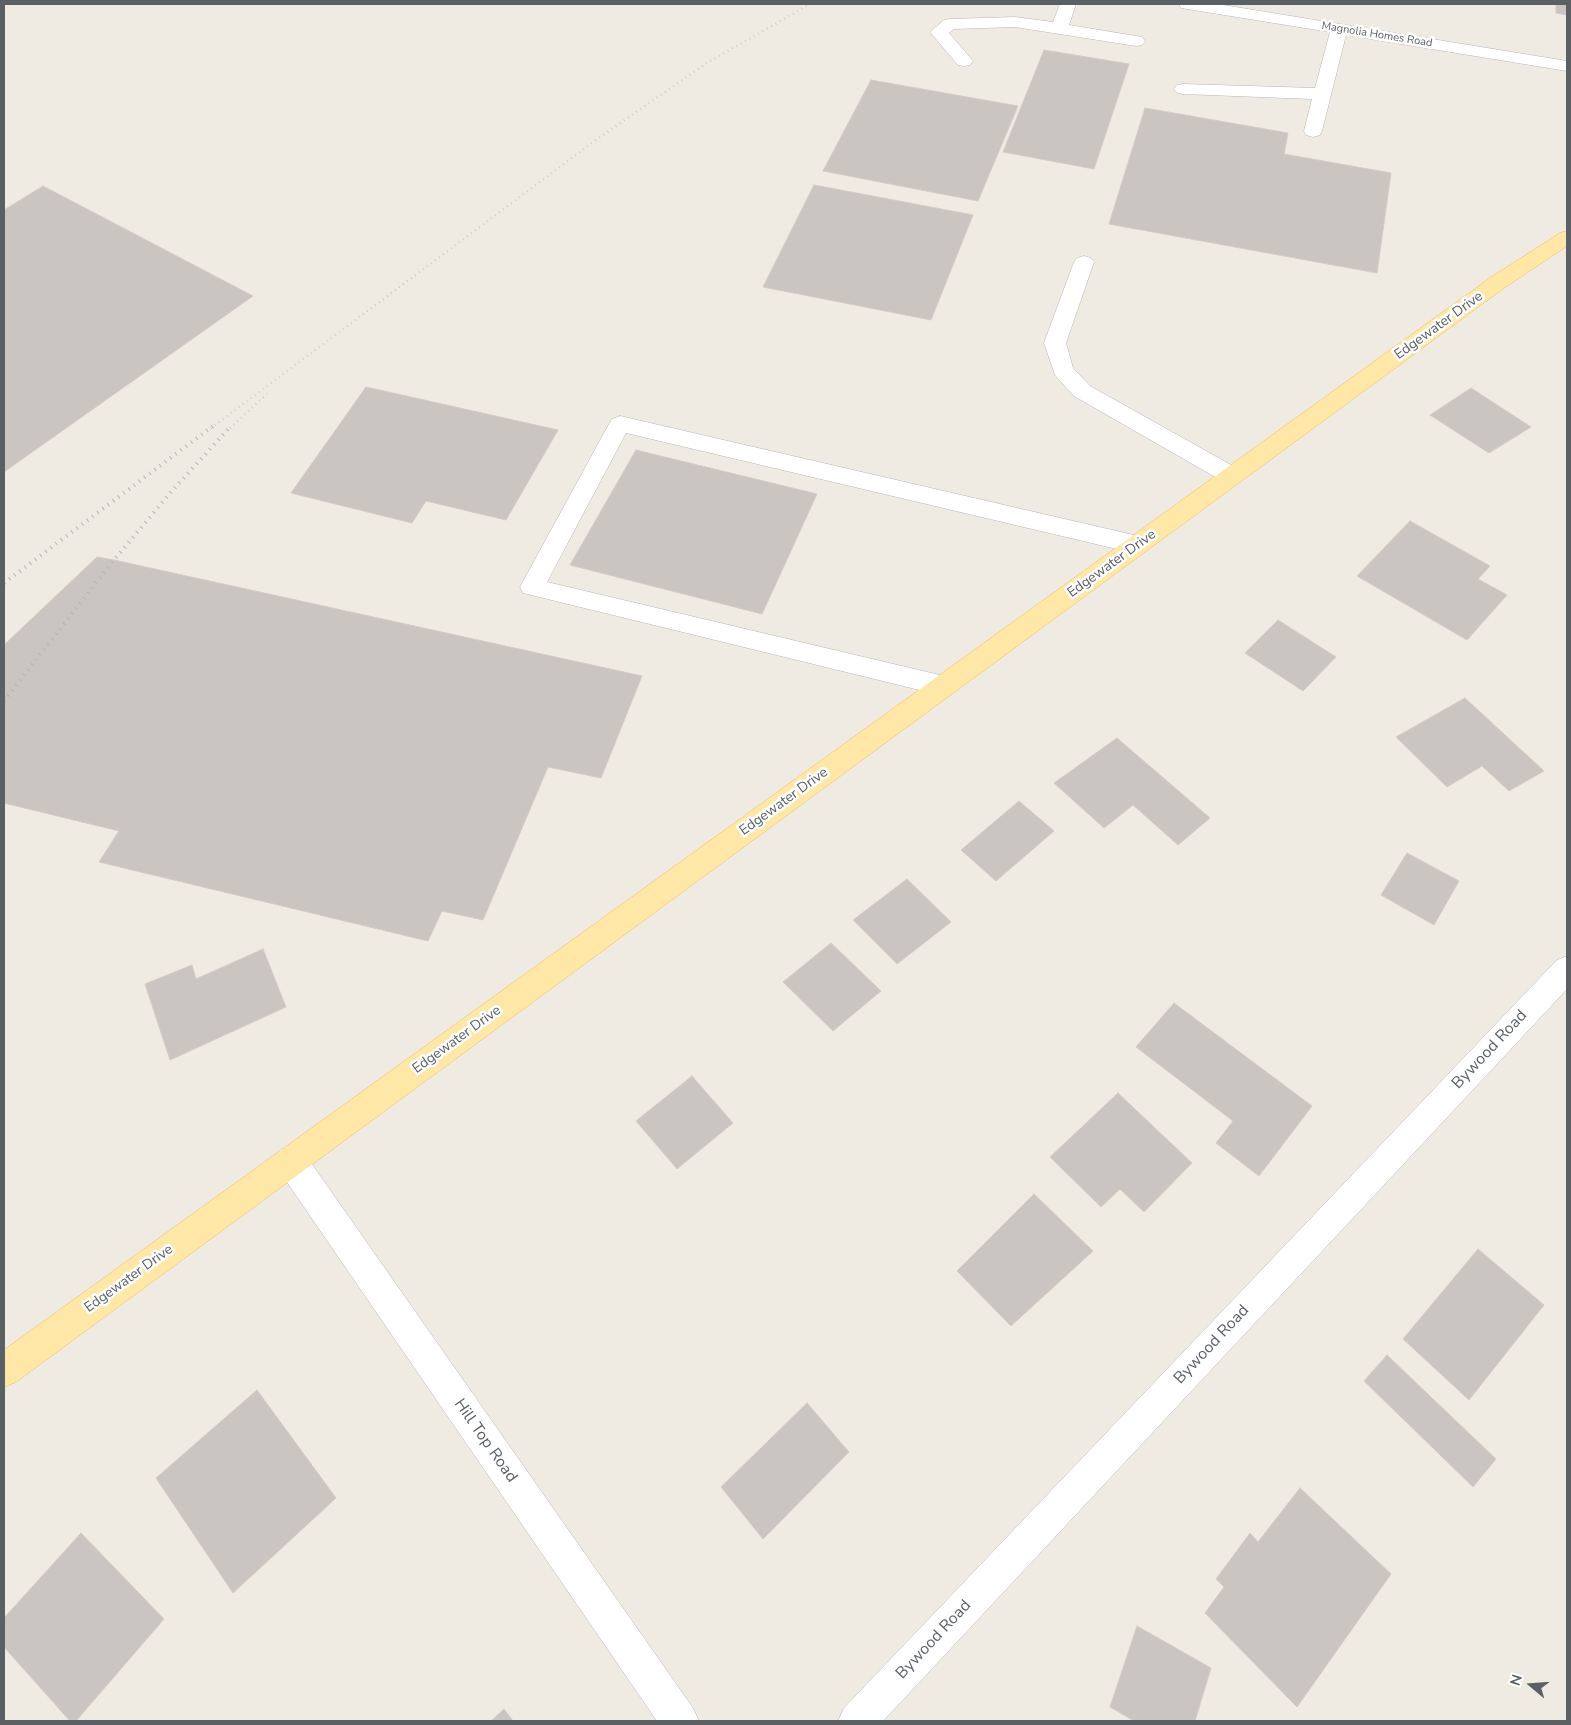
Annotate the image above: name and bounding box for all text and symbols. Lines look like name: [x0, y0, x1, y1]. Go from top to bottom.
street label: Magnolia Homes Road: [1321, 20, 1433, 50]
street label: Edgewater Drive: [1392, 288, 1486, 364]
street label: Edgewater Drive: [1065, 526, 1159, 602]
street label: Edgewater Drive: [737, 764, 831, 840]
street label: Edgewater Drive: [410, 1002, 504, 1078]
street label: Bywood Road: [1448, 1006, 1532, 1094]
street label: Edgewater Drive: [82, 1241, 176, 1317]
street label: Bywood Road: [1170, 1301, 1254, 1389]
street label: Hill Top Road: [449, 1396, 521, 1486]
street label: Bywood Road: [892, 1596, 976, 1684]
north arrow: [1506, 1660, 1556, 1710]
text: N: [1506, 1672, 1527, 1688]

